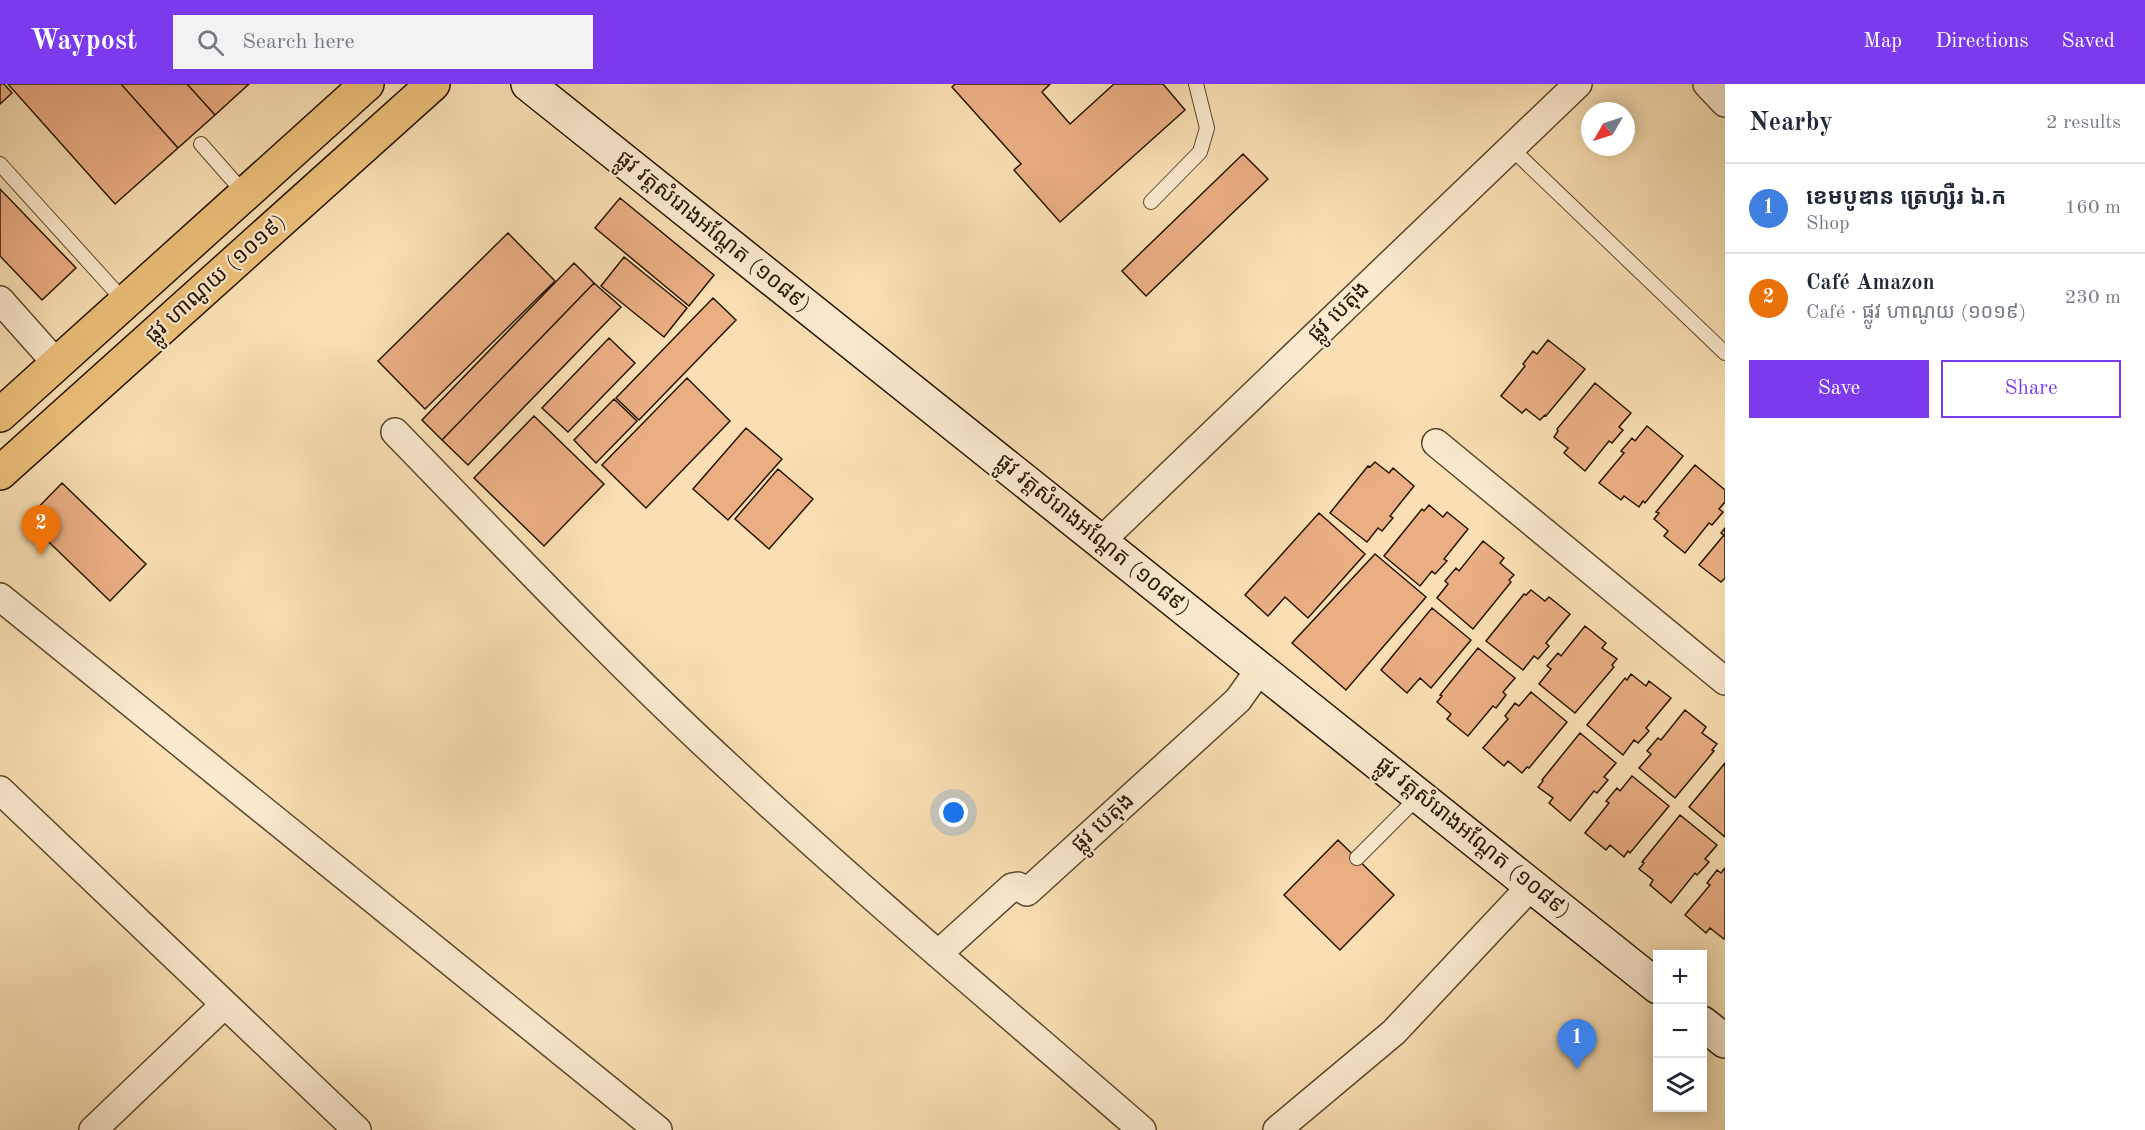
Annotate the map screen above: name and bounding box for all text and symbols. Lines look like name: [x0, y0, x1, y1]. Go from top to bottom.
search box: [173, 15, 593, 69]
icon: search: [194, 26, 227, 59]
text: Waypost: [30, 28, 137, 56]
text: Search here: [242, 31, 355, 53]
text: Map: [1863, 31, 1902, 52]
text: Directions: [1935, 31, 2029, 52]
text: Saved: [2062, 31, 2115, 52]
north arrow: [1581, 102, 1635, 156]
text: Nearby: [1749, 110, 1833, 136]
text: 2 results: [2046, 113, 2121, 133]
street label: ផ្លូវ វត្តសំរោងអណ្ដែត (១០៨៩): [607, 145, 816, 323]
text: ខេមបូឌាន ត្រេហ្សឺរ ឯ.ក: [1806, 187, 2006, 209]
text: 1: [1763, 198, 1774, 218]
text: 160 m: [2065, 198, 2121, 218]
street label: ផ្លូវ ហាណូយ (១០១៩): [142, 210, 296, 353]
text: Shop: [1806, 214, 1850, 234]
text: Café Amazon: [1806, 272, 1935, 294]
street label: ផ្លូវ បេតុង: [1304, 278, 1379, 352]
text: 2: [1763, 288, 1774, 308]
text: 230 m: [2065, 288, 2121, 308]
text: Café · ផ្លូវ ហាណូយ (១០១៩): [1806, 303, 2026, 323]
button: Save: [1749, 360, 1929, 418]
button: Share: [1941, 360, 2121, 418]
street label: ផ្លូវ វត្តសំរោងអណ្ដែត (១០៨៩): [987, 448, 1196, 626]
pin: 2: [22, 506, 60, 555]
street label: ផ្លូវ វត្តសំរោងអណ្ដែត (១០៨៩): [1367, 751, 1576, 929]
street label: ផ្លូវ បេតុង: [1068, 790, 1143, 862]
your location: [939, 798, 968, 827]
map controls: [1653, 950, 1707, 1112]
button: +: [1653, 950, 1707, 1004]
button: −: [1653, 1004, 1707, 1058]
pin: 1: [1558, 1020, 1596, 1069]
button: layers: [1653, 1058, 1707, 1112]

